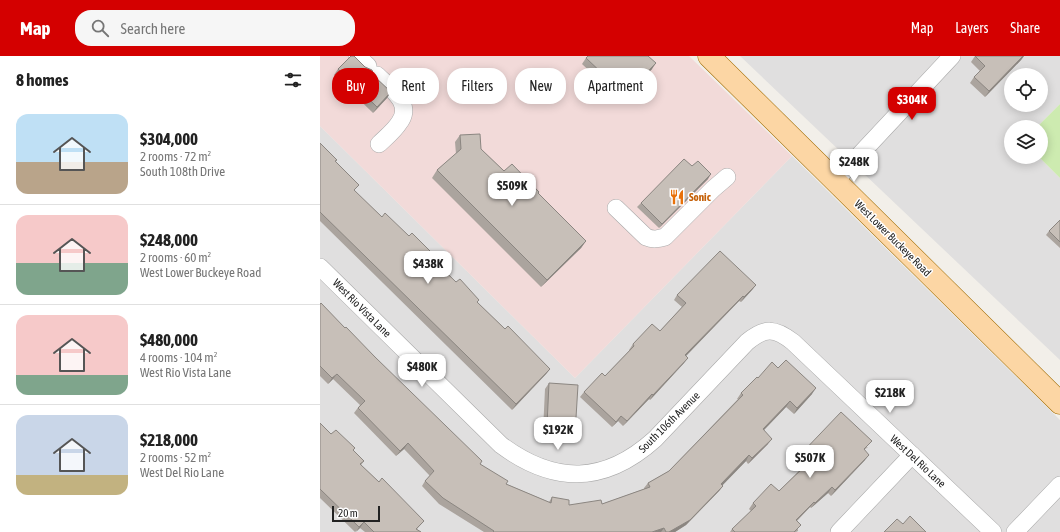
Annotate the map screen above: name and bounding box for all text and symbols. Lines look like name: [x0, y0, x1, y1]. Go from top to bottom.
search box: [75, 10, 355, 46]
text: Map: [20, 17, 51, 39]
icon: search: [89, 17, 111, 39]
text: Search here: [121, 20, 185, 37]
text: Map: [911, 20, 933, 36]
text: Layers: [955, 20, 988, 36]
text: Share: [1010, 20, 1040, 36]
chip: Buy: [332, 68, 379, 104]
chip: Rent: [387, 68, 439, 104]
chip: Filters: [447, 68, 507, 104]
chip: New: [515, 68, 566, 104]
chip: Apartment: [574, 68, 657, 104]
map controls: [1004, 68, 1048, 164]
button: locate: [1004, 68, 1048, 112]
icon: filters: [282, 69, 304, 91]
text: 8 homes: [16, 70, 69, 90]
pin: $304K: [884, 87, 940, 121]
text: $304K: [897, 92, 927, 107]
button: layers: [1004, 120, 1048, 164]
text: $304,000: [140, 129, 198, 149]
icon: home: [48, 130, 96, 178]
text: 2 rooms · 72 m²: [140, 149, 211, 164]
pin: $248K: [826, 149, 882, 183]
text: $248K: [839, 154, 869, 169]
text: South 108th Drive: [140, 164, 225, 179]
pin: $509K: [484, 173, 540, 207]
text: $509K: [497, 178, 527, 193]
restaurant icon: Sonic: [668, 188, 686, 206]
place label: Sonic: [689, 191, 712, 203]
street label: West Lower Buckeye Road: [852, 197, 934, 279]
text: $248,000: [140, 230, 198, 250]
icon: home: [48, 231, 96, 279]
text: 2 rooms · 60 m²: [140, 250, 211, 265]
pin: $438K: [400, 251, 456, 285]
text: $438K: [413, 256, 443, 271]
text: West Lower Buckeye Road: [140, 265, 261, 280]
street label: West Rio Vista Lane: [330, 276, 394, 340]
text: $480,000: [140, 330, 198, 350]
icon: home: [48, 331, 96, 379]
text: 4 rooms · 104 m²: [140, 350, 217, 365]
pin: $480K: [394, 354, 450, 388]
text: $480K: [407, 359, 437, 374]
text: West Rio Vista Lane: [140, 365, 231, 380]
pin: $218K: [862, 380, 918, 414]
text: $218K: [875, 385, 905, 400]
street label: South 106th Avenue: [636, 389, 702, 455]
pin: $192K: [530, 417, 586, 451]
text: $192K: [543, 422, 573, 437]
text: $218,000: [140, 430, 198, 450]
icon: home: [48, 431, 96, 479]
street label: West Del Rio Lane: [888, 432, 948, 490]
pin: $507K: [782, 445, 838, 479]
text: 2 rooms · 52 m²: [140, 450, 211, 465]
text: $507K: [795, 450, 825, 465]
text: West Del Rio Lane: [140, 465, 224, 480]
scale bar: [332, 504, 380, 523]
text: 20 m: [338, 507, 358, 519]

